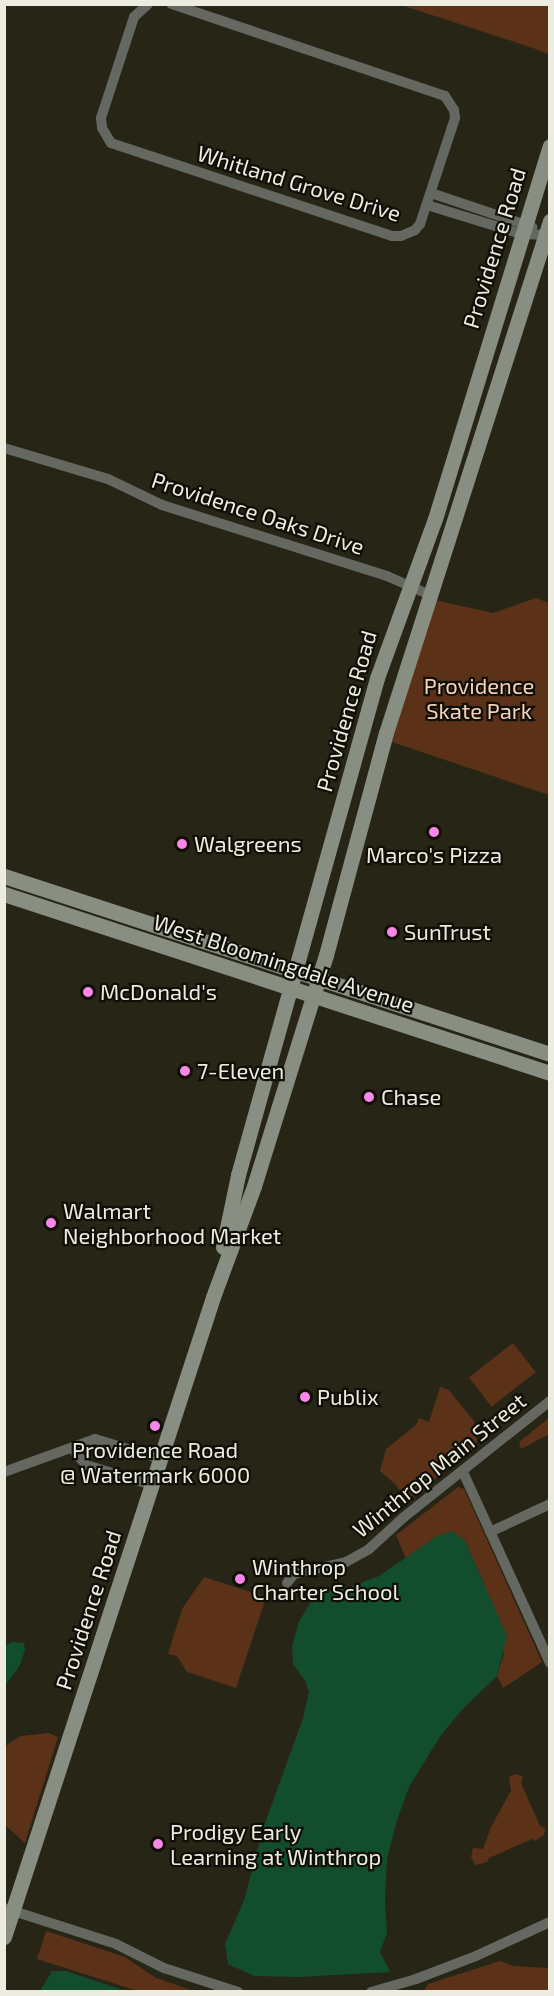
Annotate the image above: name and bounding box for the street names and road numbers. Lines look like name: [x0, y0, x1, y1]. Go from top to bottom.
street label: Whitland Grove Drive: [194, 139, 404, 227]
street label: Providence Road: [457, 165, 531, 331]
street label: Providence Oaks Drive: [148, 466, 368, 560]
street label: Providence Road: [310, 627, 382, 795]
street label: West Bloomingdale Avenue: [150, 908, 418, 1018]
street label: Winthrop Main Street: [347, 1387, 531, 1543]
street label: Providence Road: [50, 1527, 126, 1693]

